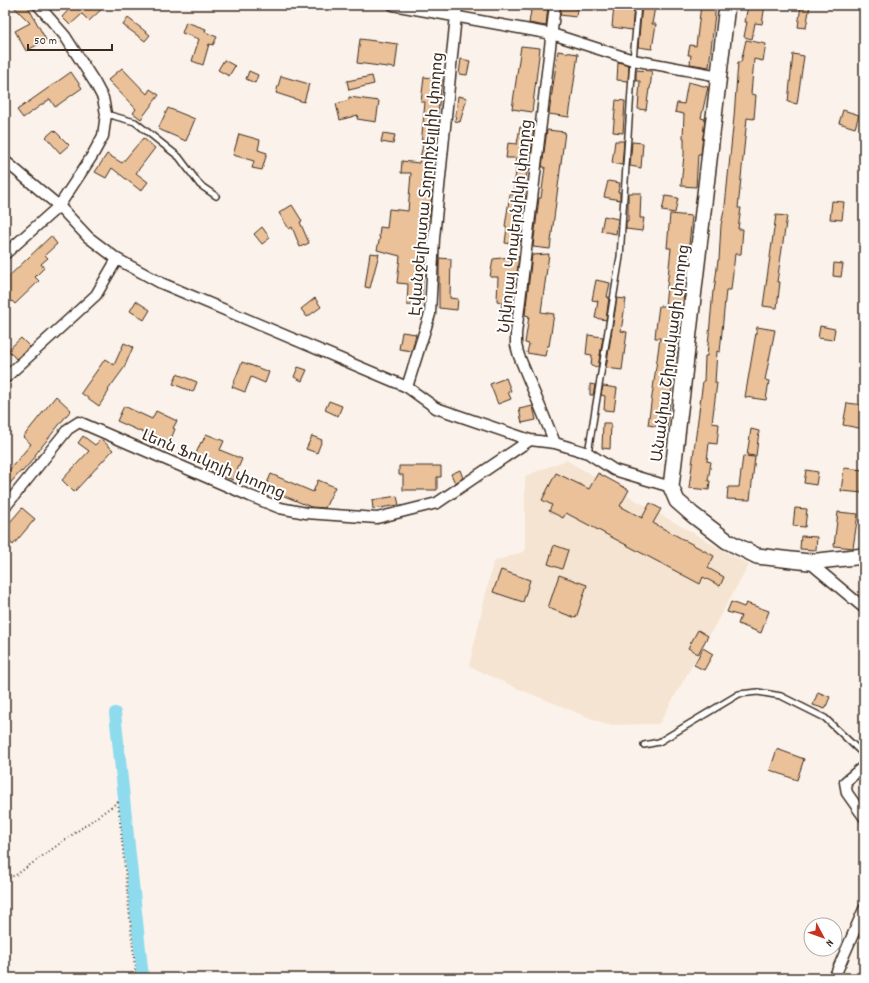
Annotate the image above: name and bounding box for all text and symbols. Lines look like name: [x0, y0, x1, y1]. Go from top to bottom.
scale bar: [28, 26, 112, 52]
text: 50 m: [34, 33, 57, 50]
street label: Էվանջելիստա Տորրիչելլիի փողոց: [404, 51, 451, 317]
street label: Նիկոլայ Կոպերնիկի փողոց: [494, 118, 539, 334]
street label: Անանիա Շիրակացի փողոց: [647, 243, 696, 464]
street label: Լեոն Ֆուկոյի փողոց: [138, 425, 288, 506]
north arrow: [803, 917, 843, 957]
text: N: [821, 935, 837, 950]

